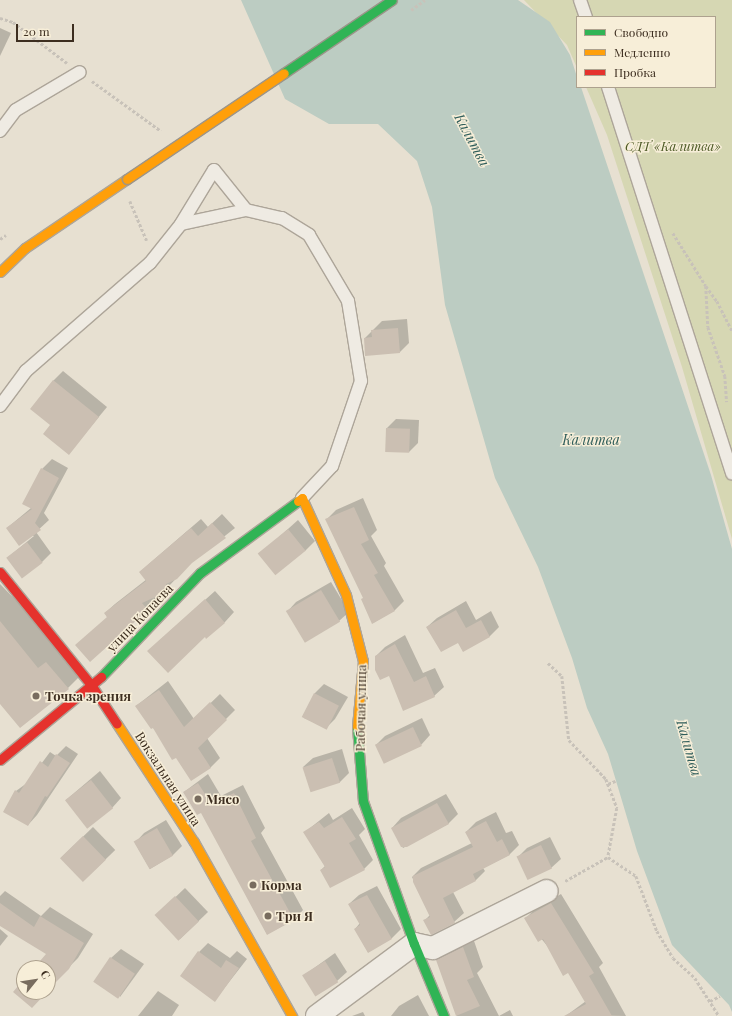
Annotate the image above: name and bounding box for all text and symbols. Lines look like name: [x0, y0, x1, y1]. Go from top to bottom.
scale bar: [18, 16, 76, 42]
legend: [576, 16, 716, 88]
text: 20 m: [23, 23, 50, 39]
text: Свободно: [614, 24, 668, 40]
text: Медленно: [614, 44, 670, 60]
text: Пробка: [614, 64, 656, 80]
water label: Калитва: [451, 111, 493, 169]
park label: СДТ «Калитва»: [625, 138, 721, 154]
water label: Калитва: [562, 432, 620, 448]
street label: улица Копаева: [104, 581, 176, 655]
street label: Рабочая улица: [352, 664, 370, 752]
place label: Точка зрения: [45, 688, 131, 704]
marker: Точка зрения: [30, 690, 42, 702]
water label: Калитва: [673, 718, 705, 778]
street label: Вокзальная улица: [132, 729, 204, 829]
place label: Мясо: [206, 791, 239, 807]
marker: Мясо: [193, 794, 203, 804]
place label: Корма: [261, 877, 302, 893]
marker: Корма: [248, 880, 258, 890]
place label: Три Я: [276, 908, 313, 924]
marker: Три Я: [263, 911, 273, 921]
north arrow: [16, 960, 56, 1000]
text: С: [38, 967, 54, 981]

